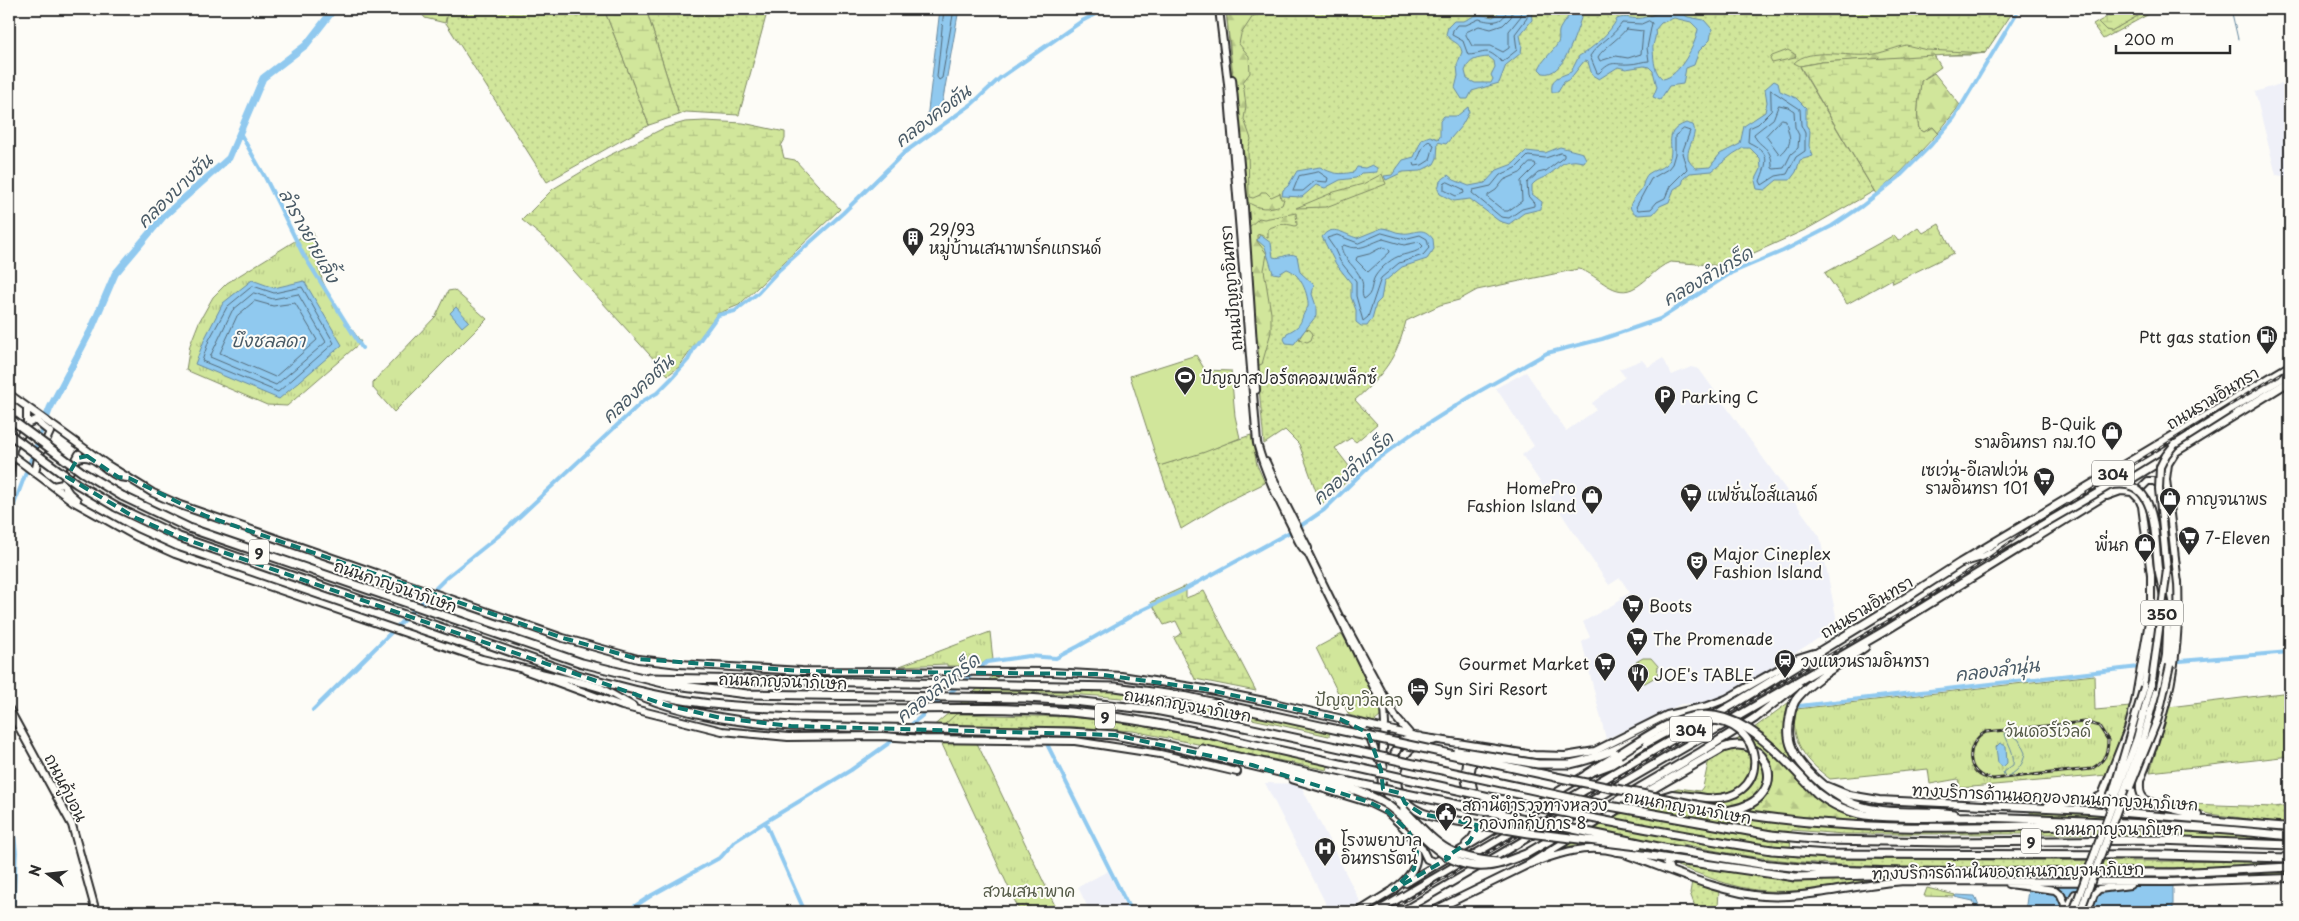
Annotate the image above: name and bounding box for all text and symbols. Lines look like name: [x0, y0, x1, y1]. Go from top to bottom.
scale bar: [2116, 22, 2230, 54]
text: 200 m: [2124, 27, 2174, 50]
water label: คลองคอตัน: [888, 77, 977, 153]
water label: คลองบางชัน: [130, 146, 219, 233]
water label: ลำรางยายเลิ้ง: [273, 182, 349, 289]
place label: 29/93 หมู่บ้านเสนาพาร์คแกรนด์: [929, 217, 1101, 261]
street label: ถนนปัญญาอินทรา: [1213, 224, 1247, 352]
building icon: 29/93 หมู่บ้านเสนาพาร์คแกรนด์: [901, 226, 925, 257]
water label: คลองลำเกร็ด: [1657, 238, 1758, 312]
place label: Ptt gas station: [2139, 324, 2251, 348]
fuel station icon: Ptt gas station: [2255, 324, 2279, 355]
water label: บึงชลลดา: [231, 326, 306, 353]
water label: คลองคอตัน: [595, 347, 680, 428]
street label: ถนนรามอินทรา: [2161, 360, 2263, 434]
sports icon: ปัญญาสปอร์ตคอมเพล็กซ์: [1173, 365, 1197, 396]
place label: ปัญญาสปอร์ตคอมเพล็กซ์: [1201, 365, 1377, 389]
parking icon: Parking C: [1653, 384, 1677, 415]
place label: Parking C: [1681, 384, 1759, 408]
place label: B-Quik รามอินทรา กม.10: [1975, 411, 2096, 453]
shop icon: B-Quik รามอินทรา กม.10: [2100, 420, 2124, 451]
water label: คลองลำเกร็ด: [1305, 424, 1399, 510]
place label: เซเว่น-อีเลฟเว่น รามอินทรา 101: [1921, 457, 2028, 499]
road number: 304: [2092, 460, 2134, 486]
supermarket icon: เซเว่น-อีเลฟเว่น รามอินทรา 101: [2032, 466, 2056, 497]
place label: HomePro Fashion Island: [1466, 475, 1576, 517]
place label: แฟชั่นไอส์แลนด์: [1707, 481, 1818, 506]
supermarket icon: แฟชั่นไอส์แลนด์: [1679, 482, 1703, 513]
shop icon: HomePro Fashion Island: [1580, 484, 1604, 515]
shop icon: กาญจนาพร: [2158, 486, 2182, 517]
place label: กาญจนาพร: [2186, 486, 2267, 510]
supermarket icon: 7-Eleven: [2177, 525, 2201, 556]
place label: 7-Eleven: [2205, 525, 2270, 549]
place label: พี่นก: [2095, 530, 2129, 556]
shop icon: พี่นก: [2133, 532, 2157, 563]
road number: 9: [249, 540, 269, 564]
place label: Major Cineplex Fashion Island: [1713, 541, 1831, 583]
theatre icon: Major Cineplex Fashion Island: [1685, 550, 1709, 581]
street label: ถนนกาญจนาภิเษก: [331, 553, 461, 617]
street label: ถนนรามอินทรา: [1815, 569, 1917, 643]
supermarket icon: Boots: [1621, 593, 1645, 624]
place label: Boots: [1649, 593, 1692, 617]
road number: 350: [2141, 600, 2183, 626]
supermarket icon: The Promenade: [1625, 626, 1649, 657]
place label: The Promenade: [1653, 626, 1773, 650]
water label: คลองลำเกร็ด: [889, 645, 985, 728]
station icon: วงแหวนรามอินทรา: [1773, 648, 1797, 679]
place label: วงแหวนรามอินทรา: [1801, 648, 1930, 672]
water label: คลองลำนุ่น: [1953, 650, 2042, 689]
place label: Gourmet Market: [1459, 651, 1589, 675]
supermarket icon: Gourmet Market: [1593, 651, 1617, 682]
restaurant icon: JOE's TABLE: [1626, 662, 1650, 693]
place label: JOE's TABLE: [1654, 662, 1754, 686]
street label: ถนนกาญจนาภิเษก: [718, 666, 848, 694]
hotel icon: Syn Siri Resort: [1406, 676, 1430, 707]
place label: Syn Siri Resort: [1434, 676, 1548, 700]
street label: ถนนกาญจนาภิเษก: [1122, 681, 1254, 727]
park label: ปัญญาวิลเลจ: [1315, 687, 1403, 711]
road number: 9: [1095, 704, 1115, 728]
road number: 304: [1670, 716, 1712, 742]
park label: วันเดอร์เวิลด์: [2005, 718, 2091, 742]
street label: ถนนคู้บอน: [38, 749, 95, 826]
street label: ทางบริการด้านนอกของถนนกาญจนาภิเษก: [1911, 777, 2199, 815]
street label: ถนนกาญจนาภิเษก: [1622, 783, 1754, 829]
place label: สถานีตำรวจทางหลวง 2 กองกำกับการ 8: [1462, 792, 1608, 834]
public building icon: สถานีตำรวจทางหลวง 2 กองกำกับการ 8: [1434, 801, 1458, 832]
street label: ถนนกาญจนาภิเษก: [2055, 816, 2183, 840]
place label: โรงพยาบาล อินทรารัตน์: [1341, 827, 1422, 869]
road number: 9: [2021, 828, 2041, 854]
hospital icon: โรงพยาบาล อินทรารัตน์: [1313, 836, 1337, 867]
north arrow: [22, 848, 72, 898]
street label: ทางบริการด้านในของถนนกาญจนาภิเษก: [1872, 856, 2144, 884]
text: N: [23, 862, 47, 879]
park label: สวนเสนาพาค: [983, 878, 1075, 902]

